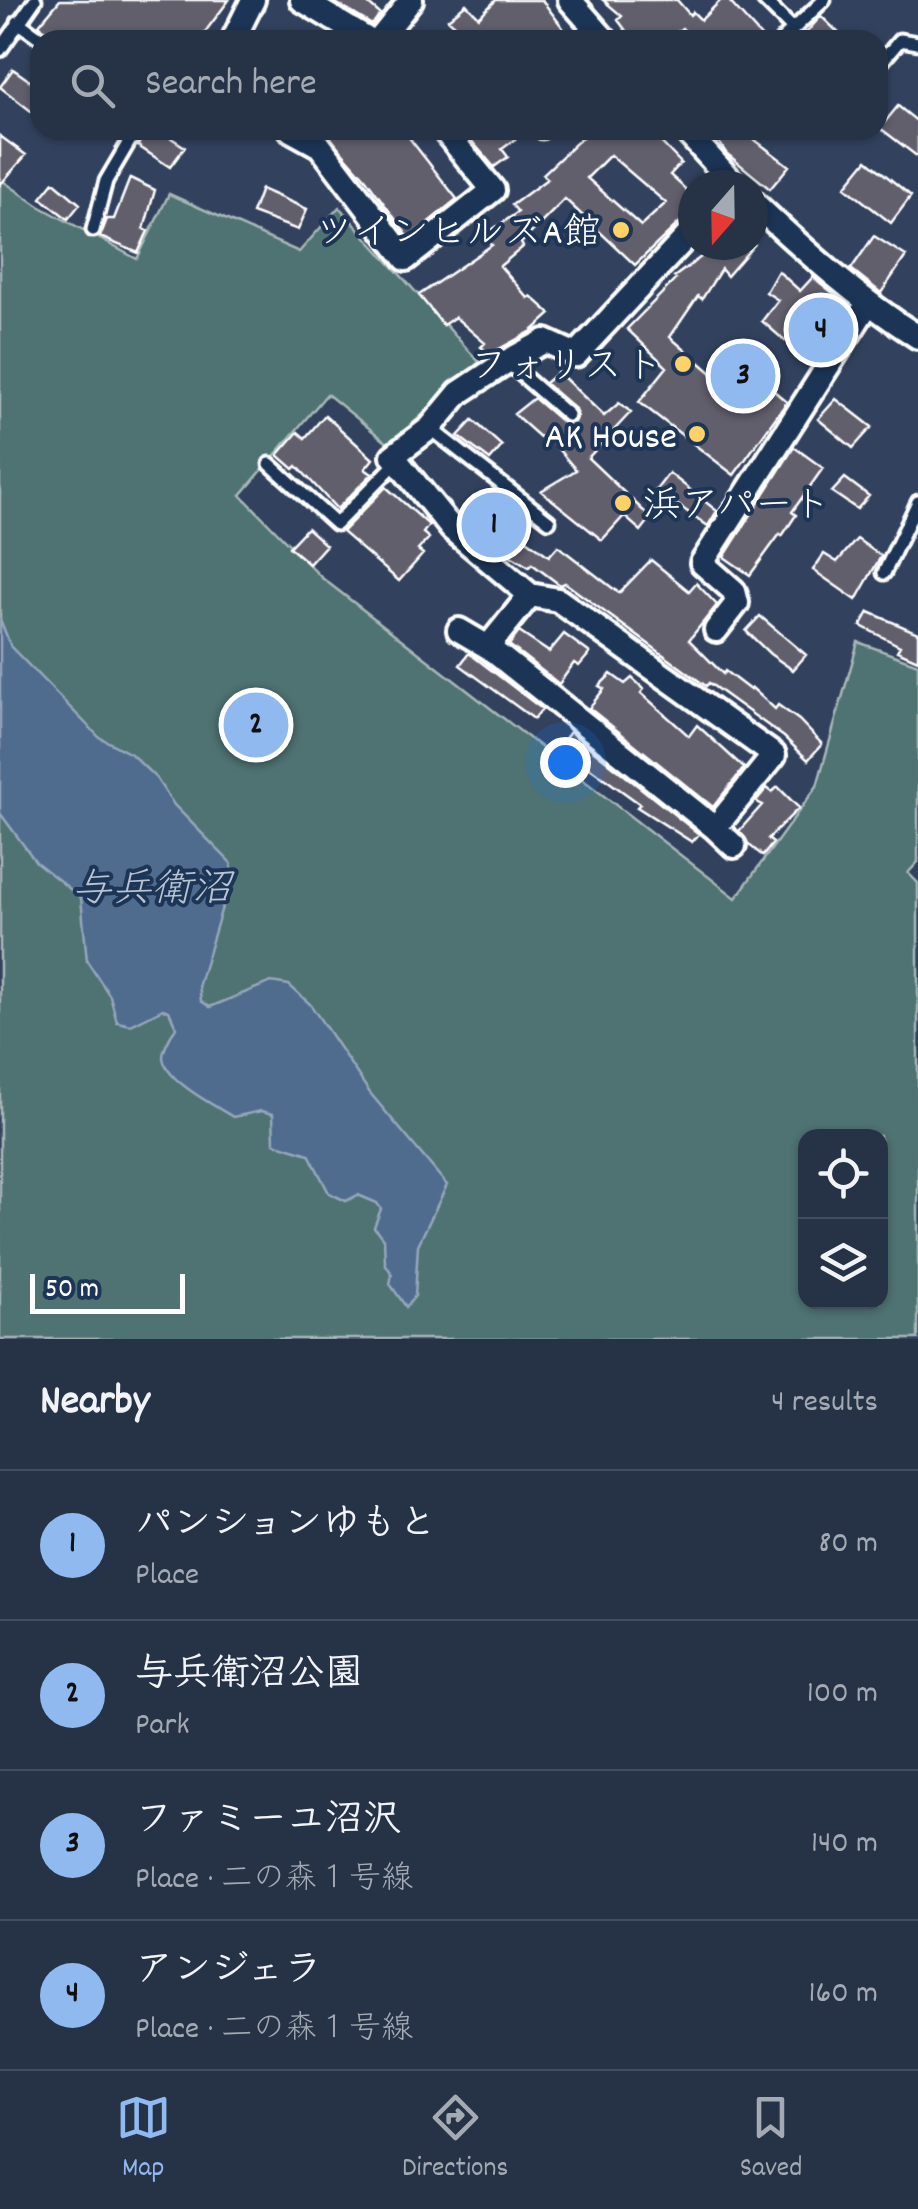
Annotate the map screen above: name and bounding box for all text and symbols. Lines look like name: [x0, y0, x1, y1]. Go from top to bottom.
search box: [30, 30, 888, 140]
icon: search: [65, 58, 120, 113]
text: Search here: [145, 58, 317, 113]
north arrow: [678, 170, 768, 260]
place label: ツインヒルズA館: [315, 208, 601, 263]
marker: ツインヒルズA館: [610, 219, 632, 241]
pin: 4: [788, 292, 854, 368]
pin: 3: [710, 338, 776, 414]
place label: フォリスト: [470, 342, 663, 397]
marker: フォリスト: [672, 353, 694, 375]
place label: AK House: [545, 412, 677, 467]
marker: AK House: [686, 423, 708, 445]
place label: 浜アパート: [643, 481, 831, 536]
pin: 1: [462, 488, 526, 562]
marker: 浜アパート: [612, 492, 634, 514]
pin: 2: [224, 688, 288, 762]
your location: [540, 737, 591, 788]
water label: 与兵衛沼: [72, 864, 235, 921]
map controls: [798, 1129, 888, 1309]
button: locate: [798, 1129, 888, 1219]
button: layers: [798, 1219, 888, 1309]
scale bar: [30, 1269, 185, 1314]
text: 50 m: [45, 1271, 99, 1311]
text: Nearby: [40, 1374, 150, 1434]
text: 4 results: [771, 1381, 878, 1427]
text: パンションゆもと: [135, 1499, 436, 1554]
text: 1: [69, 1522, 76, 1568]
text: 80 m: [818, 1522, 878, 1568]
text: Place: [135, 1554, 199, 1600]
text: 与兵衛沼公園: [135, 1649, 363, 1704]
text: 2: [66, 1672, 79, 1718]
text: 100 m: [807, 1672, 878, 1718]
text: Park: [135, 1704, 190, 1750]
text: ファミーユ沼沢: [135, 1795, 401, 1850]
text: 3: [65, 1822, 80, 1868]
text: 140 m: [811, 1822, 878, 1868]
text: Place · 二の森１号線: [135, 1858, 413, 1904]
text: アンジェラ: [135, 1945, 322, 2000]
text: 4: [66, 1972, 79, 2018]
text: 160 m: [809, 1972, 878, 2018]
text: Place · 二の森１号線: [135, 2008, 413, 2054]
tab: Map: [116, 2090, 171, 2190]
tab: Directions: [402, 2090, 508, 2190]
tab: Saved: [740, 2090, 802, 2190]

